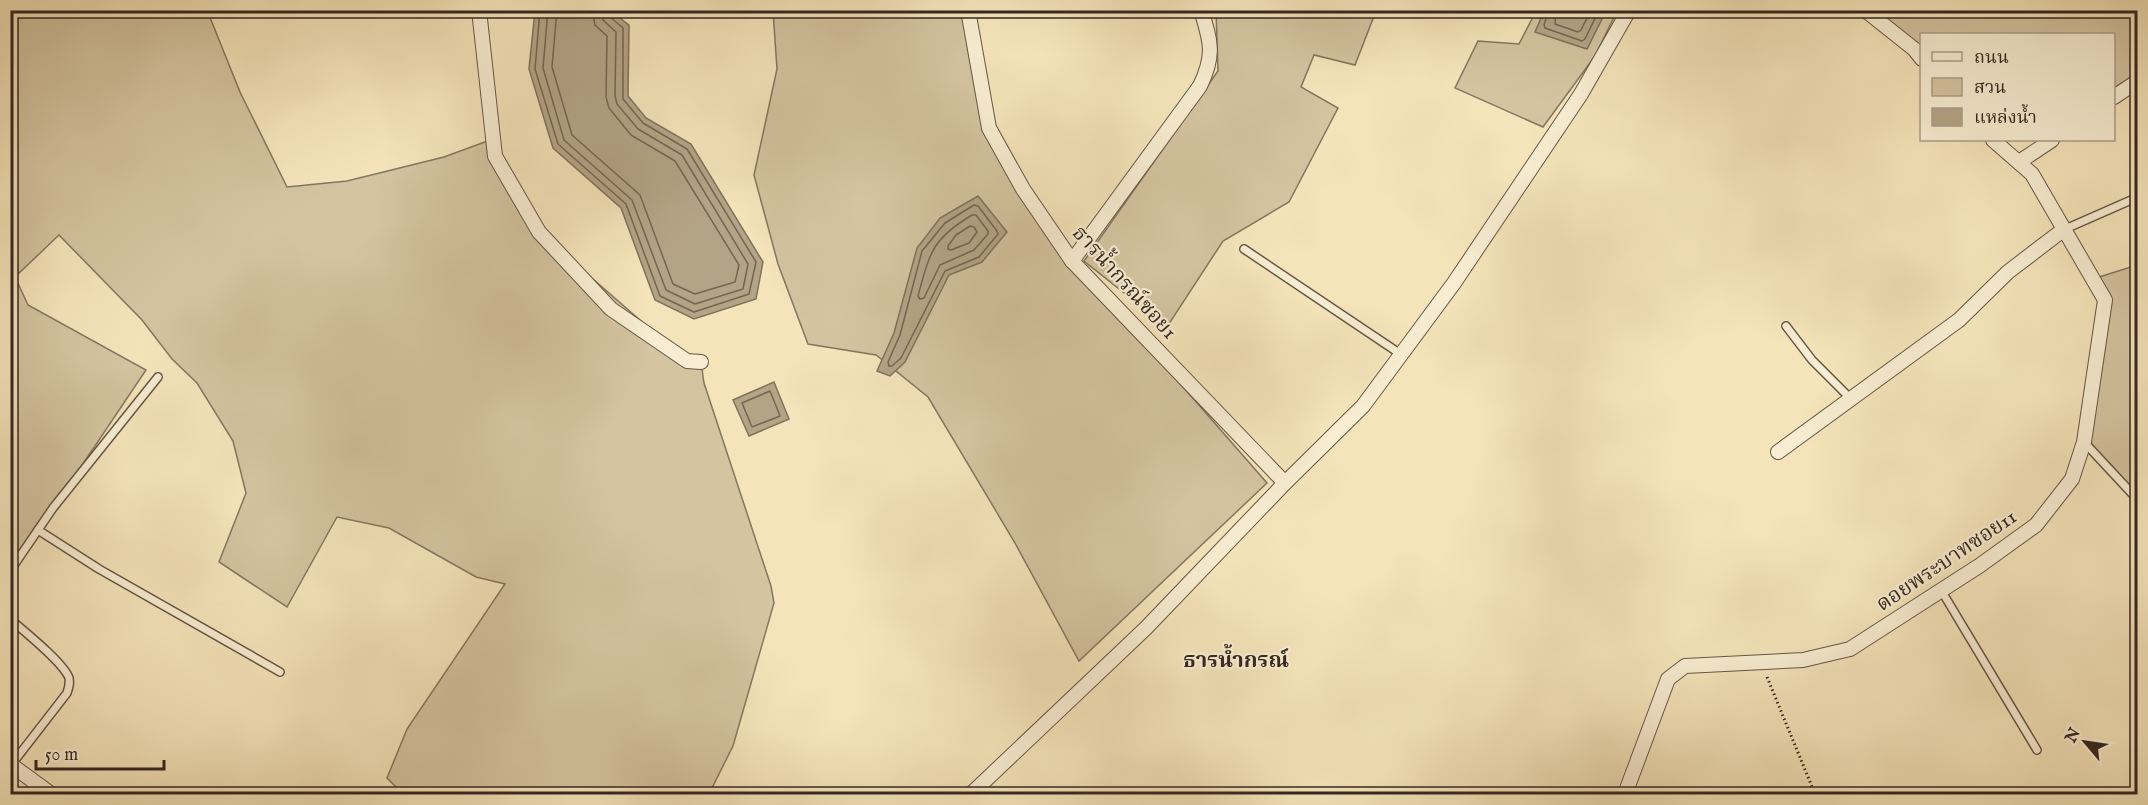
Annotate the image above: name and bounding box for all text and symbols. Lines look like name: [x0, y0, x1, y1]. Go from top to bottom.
legend: [1920, 33, 2115, 141]
text: ถนน: [1974, 47, 2009, 70]
text: สวน: [1974, 77, 2006, 100]
text: แหล่งน้ำ: [1974, 103, 2037, 130]
street label: ธารน้ำกรณ์ซอย1: [1066, 218, 1185, 346]
street label: ดอยพระบาทซอย11: [1871, 504, 2022, 618]
district label: ธารน้ำกรณ์: [1183, 643, 1289, 675]
north arrow: [2055, 712, 2115, 772]
text: N: [2061, 725, 2086, 747]
scale bar: [36, 733, 164, 771]
text: 50 m: [45, 744, 78, 767]

